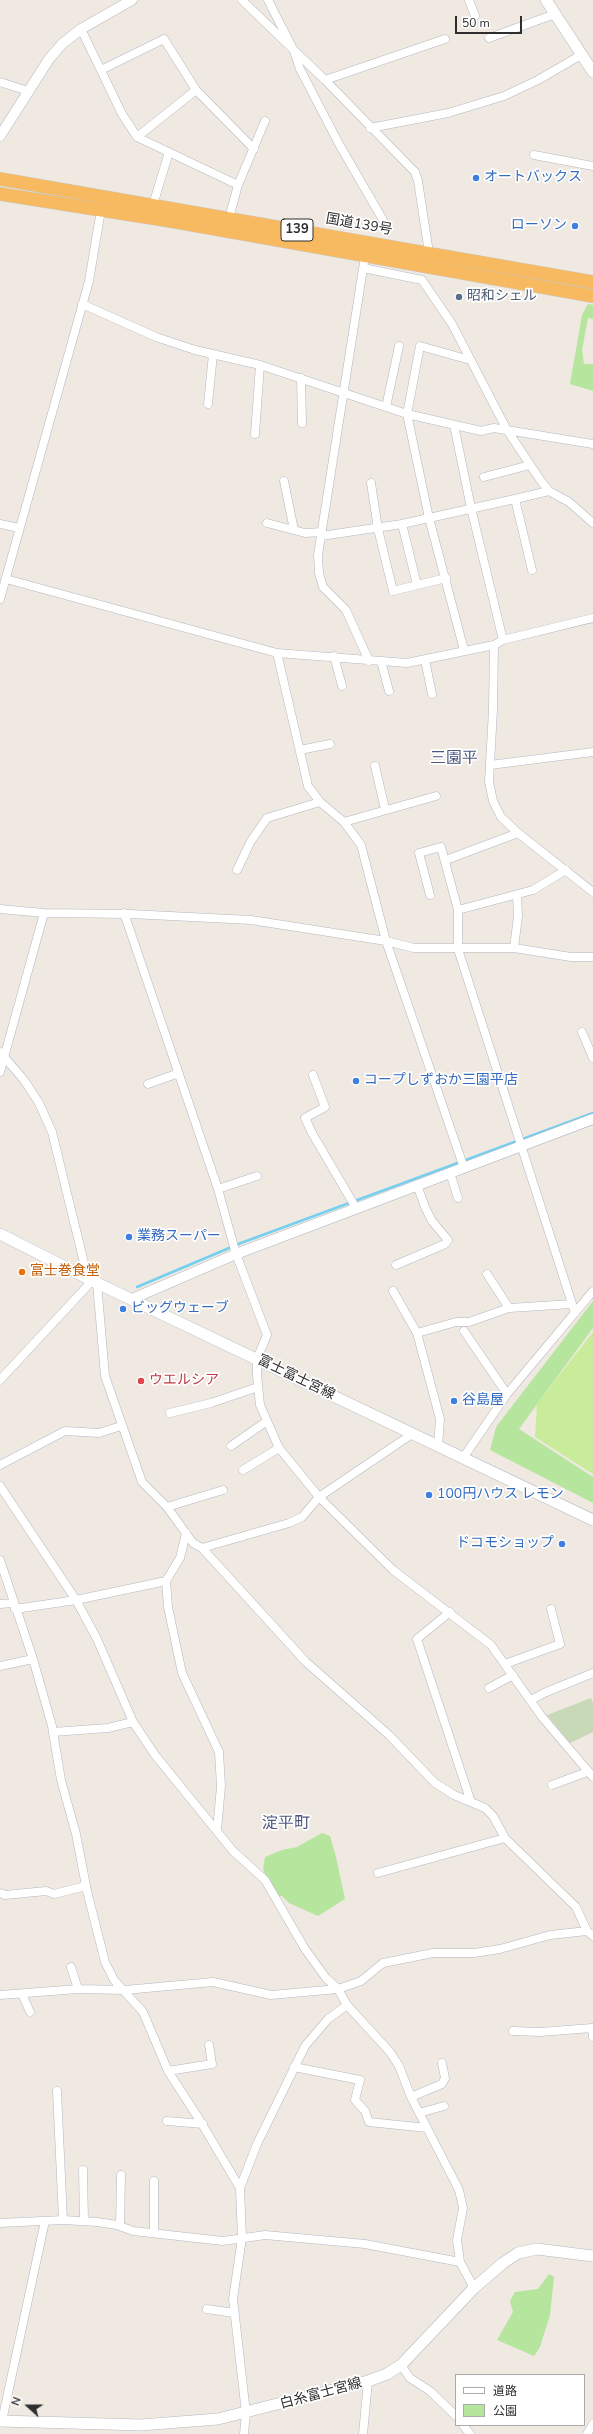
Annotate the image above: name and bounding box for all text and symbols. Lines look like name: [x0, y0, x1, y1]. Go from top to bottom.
scale bar: [457, 8, 524, 34]
text: 50 m: [462, 15, 490, 31]
place label: オートバックス: [484, 170, 582, 186]
marker: オートバックス: [471, 173, 481, 183]
street label: 国道139号: [324, 211, 394, 239]
place label: ローソン: [511, 218, 567, 234]
road number: 139: [281, 219, 313, 241]
marker: ローソン: [570, 221, 580, 231]
place label: 昭和シェル: [467, 289, 537, 305]
marker: 昭和シェル: [454, 292, 464, 302]
district label: 三園平: [430, 749, 478, 769]
place label: コープしずおか三園平店: [364, 1073, 518, 1089]
marker: コープしずおか三園平店: [351, 1076, 361, 1086]
place label: 業務スーパー: [137, 1229, 221, 1245]
marker: 業務スーパー: [124, 1232, 134, 1242]
place label: 富士巻食堂: [30, 1264, 100, 1280]
marker: 富士巻食堂: [17, 1267, 27, 1277]
place label: ビッグウェーブ: [131, 1301, 229, 1317]
marker: ビッグウェーブ: [118, 1304, 128, 1314]
street label: 富士富士宮線: [255, 1352, 337, 1404]
place label: ウエルシア: [149, 1373, 219, 1389]
marker: ウエルシア: [136, 1376, 146, 1386]
place label: 谷島屋: [462, 1393, 504, 1409]
marker: 谷島屋: [449, 1396, 459, 1406]
place label: 100円ハウス レモン: [437, 1487, 564, 1503]
marker: 100円ハウス レモン: [424, 1490, 434, 1500]
place label: ドコモショップ: [456, 1536, 554, 1552]
marker: ドコモショップ: [557, 1539, 567, 1549]
district label: 淀平町: [262, 1814, 310, 1834]
legend: [455, 2374, 585, 2426]
street label: 白糸富士宮線: [278, 2375, 364, 2413]
text: 道路: [493, 2383, 517, 2399]
north arrow: [8, 2386, 48, 2426]
text: N: [8, 2395, 25, 2408]
text: 公園: [493, 2403, 517, 2419]

